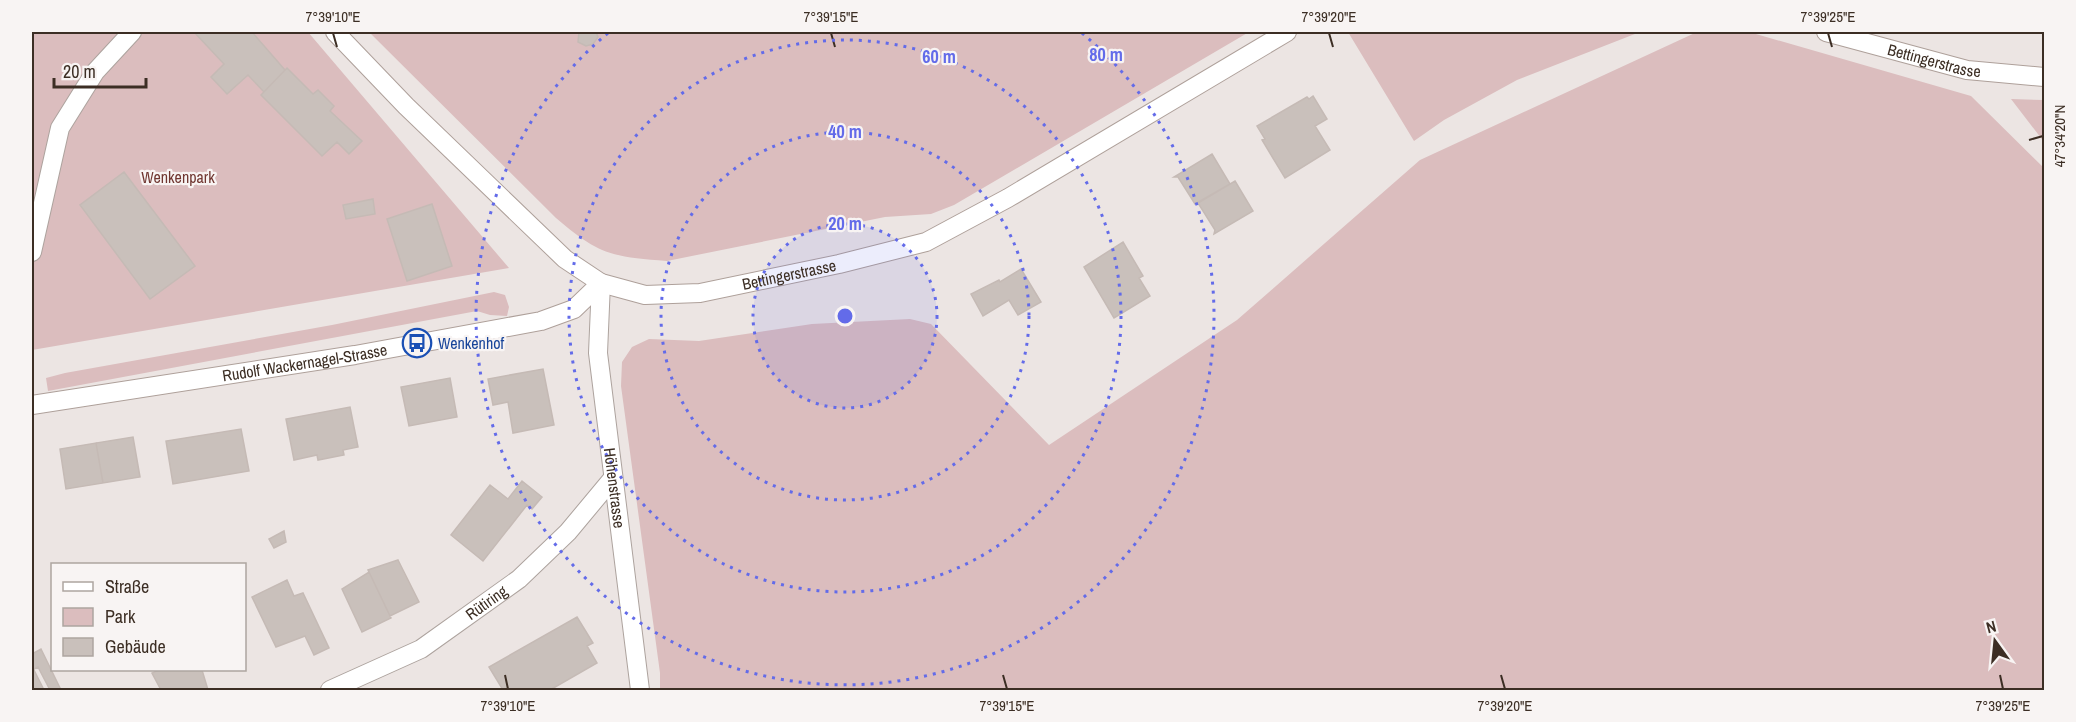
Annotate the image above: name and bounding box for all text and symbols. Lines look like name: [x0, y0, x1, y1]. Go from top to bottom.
text: 7°39'10"E: [305, 6, 361, 27]
text: 7°39'15"E: [803, 6, 859, 27]
text: 7°39'20"E: [1301, 6, 1357, 27]
text: 7°39'25"E: [1800, 6, 1856, 27]
street label: Bettingerstrasse: [1885, 38, 1982, 82]
text: 80 m: [1089, 42, 1123, 67]
text: 60 m: [922, 44, 956, 69]
scale bar: [54, 51, 146, 89]
text: 20 m: [63, 59, 96, 84]
text: 47°34'20"N: [2049, 105, 2070, 167]
text: 40 m: [828, 119, 862, 144]
park label: Wenkenpark: [141, 166, 215, 188]
text: 20 m: [828, 211, 862, 236]
street label: Bettingerstrasse: [740, 254, 838, 295]
centre of rings: [835, 306, 855, 326]
bus stop icon: Wenkenhof: [401, 327, 433, 359]
place label: Wenkenhof: [438, 332, 504, 354]
street label: Rudolf Wackernagel-Strasse: [221, 338, 389, 386]
street label: Höhenstrasse: [599, 446, 631, 529]
legend: [51, 563, 246, 671]
text: Straße: [105, 574, 149, 599]
street label: Rütiring: [461, 579, 512, 625]
text: Park: [105, 604, 136, 629]
north arrow: [1965, 611, 2025, 671]
text: N: [1984, 615, 1999, 638]
text: Gebäude: [105, 634, 166, 659]
text: 7°39'10"E: [480, 695, 536, 716]
text: 7°39'15"E: [979, 695, 1035, 716]
text: 7°39'20"E: [1477, 695, 1533, 716]
text: 7°39'25"E: [1975, 695, 2031, 716]

